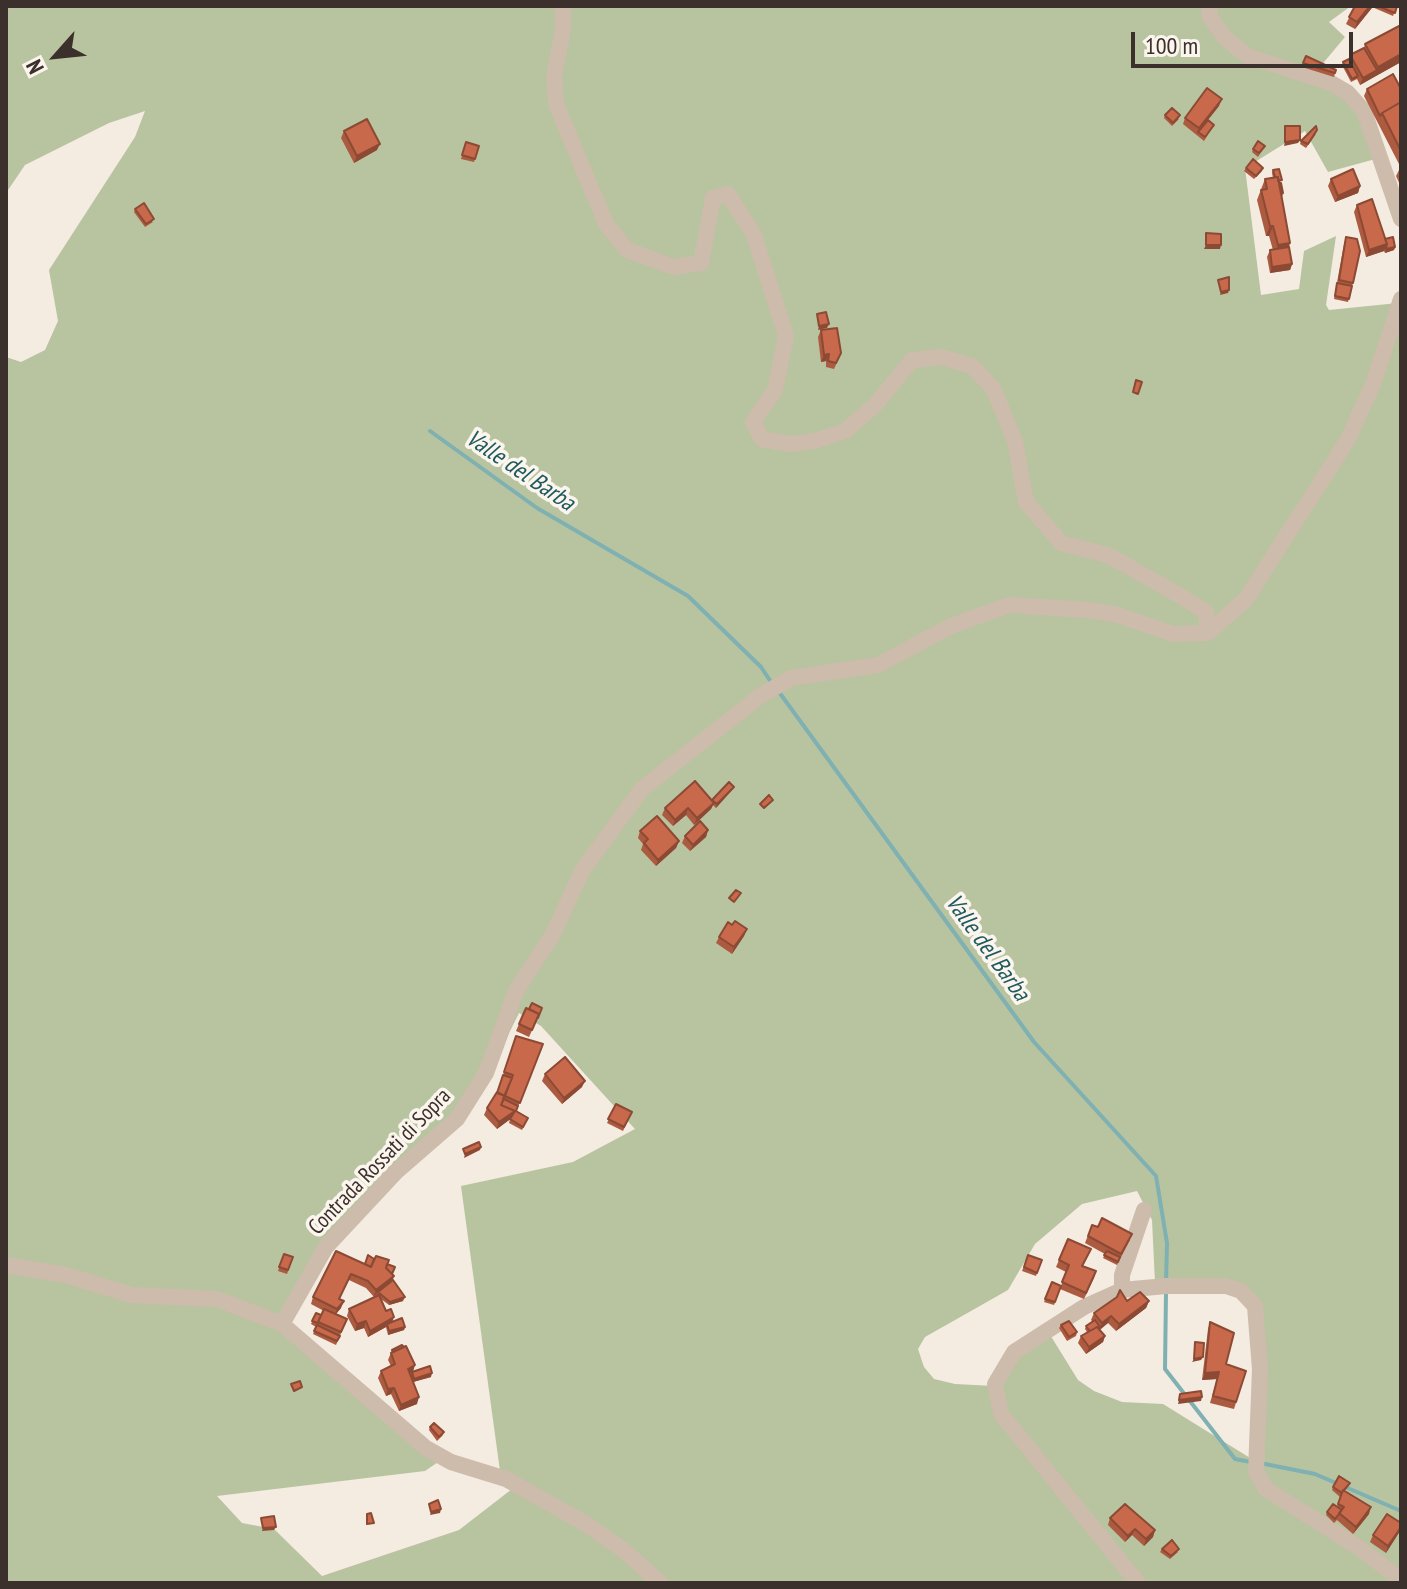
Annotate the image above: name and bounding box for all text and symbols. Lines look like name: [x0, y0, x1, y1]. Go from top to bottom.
north arrow: [16, 16, 96, 96]
scale bar: [1135, 16, 1357, 66]
text: 100 m: [1145, 30, 1198, 61]
text: N: [19, 55, 50, 79]
water label: Valle del Barba: [460, 424, 580, 518]
water label: Valle del Barba: [939, 889, 1035, 1007]
street label: Contrada Rossati di Sopra: [303, 1083, 457, 1241]

